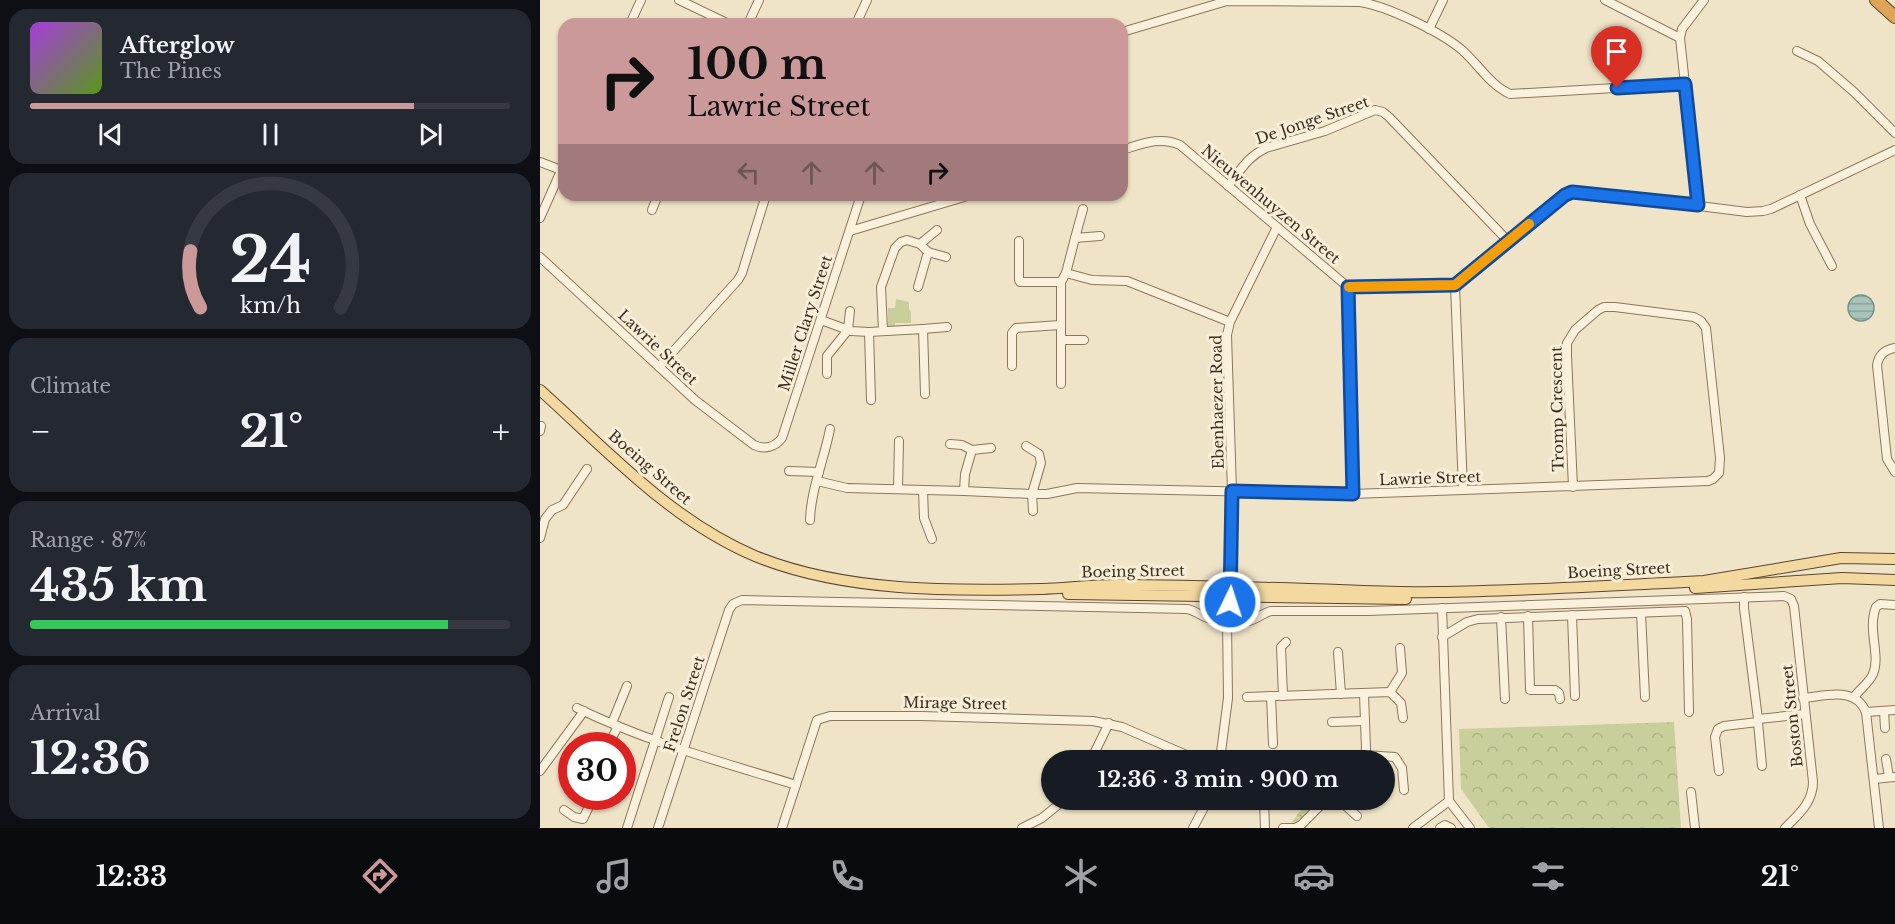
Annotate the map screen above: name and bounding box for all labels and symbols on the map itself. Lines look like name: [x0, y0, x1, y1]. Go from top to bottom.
pin: [1591, 26, 1642, 88]
street label: De Jonge Street: [1253, 92, 1372, 148]
street label: Nieuwenhuyzen Street: [1198, 140, 1344, 268]
street label: Miller Clary Street: [774, 252, 836, 393]
street label: Lawrie Street: [614, 305, 702, 389]
street label: Ebenhaezer Road: [1206, 334, 1228, 470]
street label: Tromp Crescent: [1546, 346, 1568, 472]
street label: Boeing Street: [605, 426, 696, 508]
street label: Lawrie Street: [1379, 467, 1482, 489]
street label: Boeing Street: [1567, 558, 1672, 582]
street label: Boeing Street: [1081, 561, 1185, 581]
position arrow: [1198, 570, 1262, 634]
street label: Frelon Street: [660, 653, 709, 754]
street label: Boston Street: [1777, 663, 1807, 768]
street label: Mirage Street: [903, 693, 1007, 713]
speed limit sign: 30: [558, 732, 636, 810]

